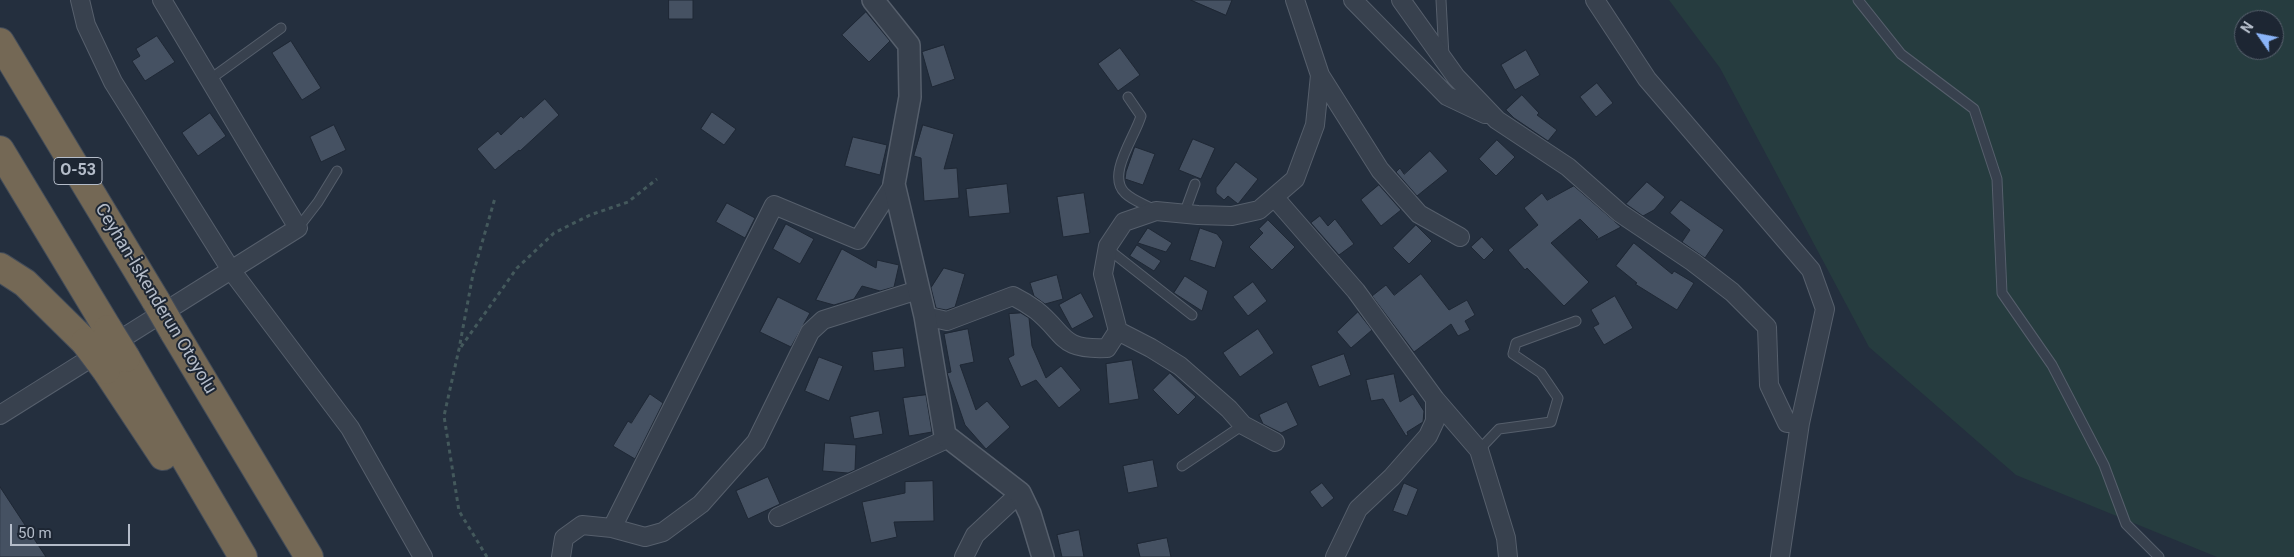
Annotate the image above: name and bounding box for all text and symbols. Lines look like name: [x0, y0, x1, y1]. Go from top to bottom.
north arrow: [2234, 10, 2284, 60]
text: N: [2238, 19, 2257, 36]
road number: O-53: [54, 158, 102, 185]
street label: Ceyhan-İskenderun Otoyolu: [90, 200, 220, 398]
scale bar: [12, 514, 132, 546]
text: 50 m: [18, 524, 52, 542]

